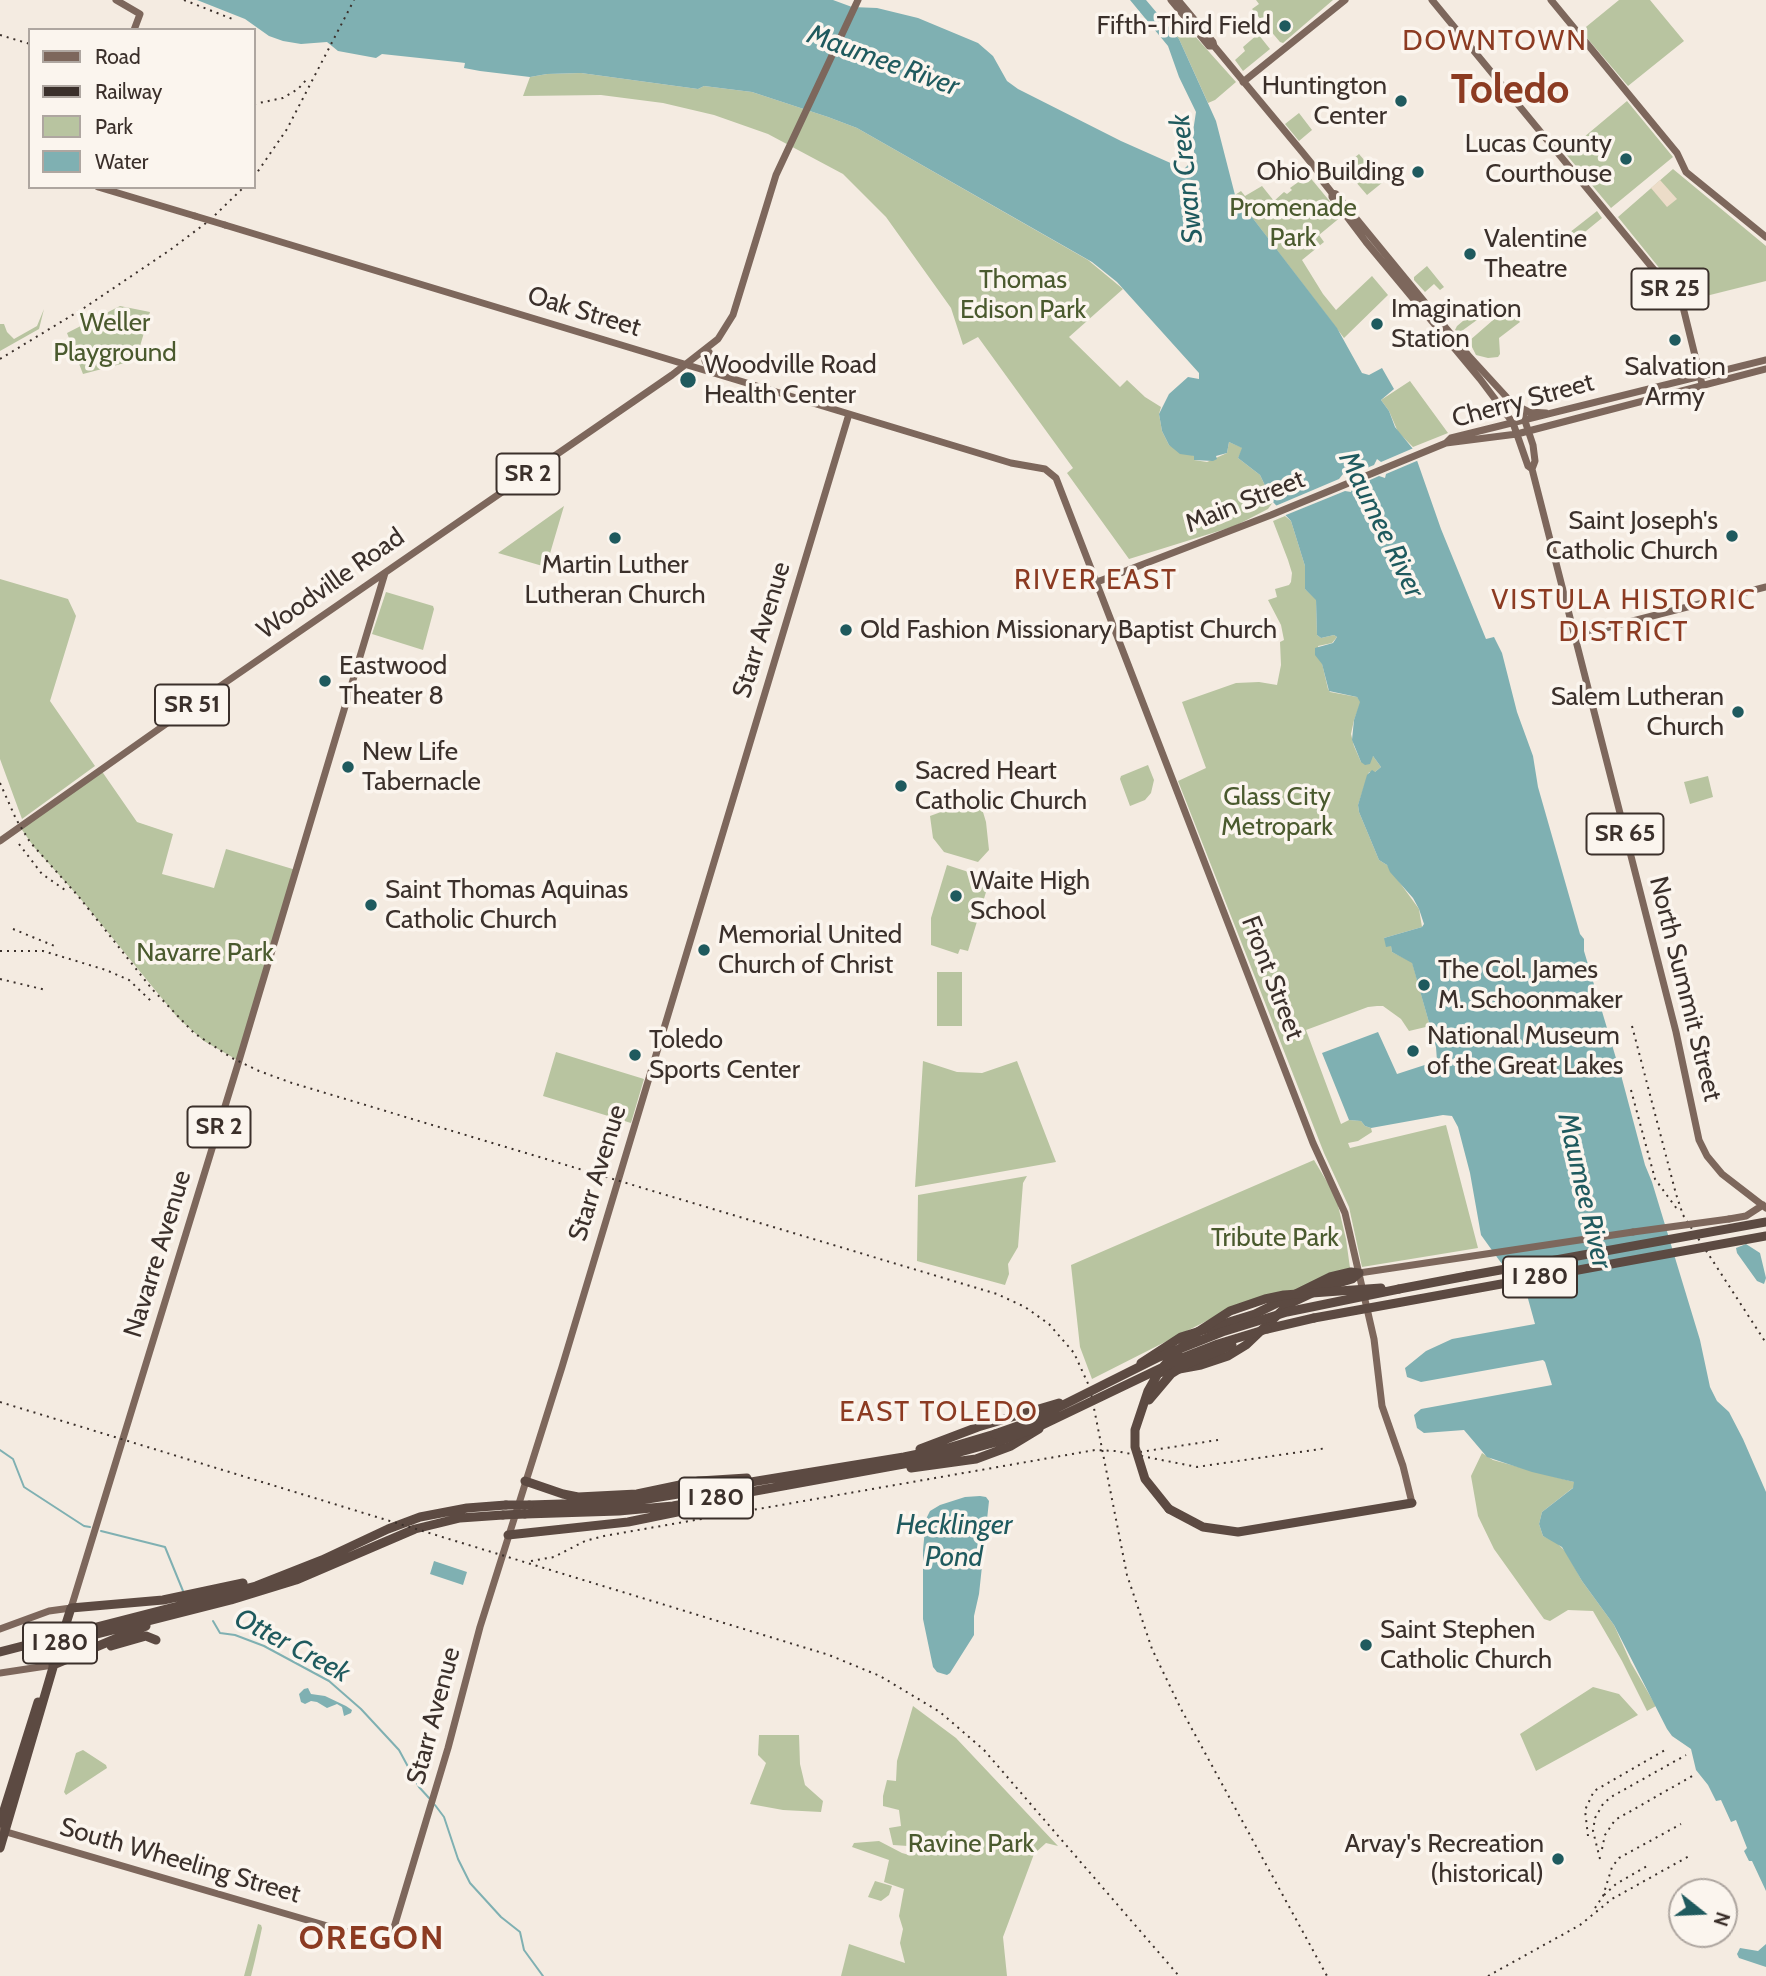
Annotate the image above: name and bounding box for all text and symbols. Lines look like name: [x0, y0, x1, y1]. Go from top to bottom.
place label: Fifth-Third Field: [1096, 10, 1271, 42]
water label: Maumee River: [803, 18, 963, 104]
marker: Fifth-Third Field: [1277, 18, 1293, 34]
district label: DOWNTOWN: [1403, 25, 1587, 59]
legend: [28, 28, 256, 189]
text: Road: [95, 44, 141, 69]
district label: Toledo: [1451, 67, 1569, 115]
place label: Huntington Center: [1262, 70, 1387, 132]
text: Railway: [95, 79, 162, 104]
marker: Huntington Center: [1393, 93, 1409, 109]
water label: Swan Creek: [1163, 113, 1211, 245]
text: Park: [95, 114, 133, 139]
place label: Lucas County Courthouse: [1465, 128, 1612, 190]
text: Water: [95, 149, 148, 174]
marker: Lucas County Courthouse: [1618, 151, 1634, 167]
place label: Ohio Building: [1256, 156, 1404, 188]
marker: Ohio Building: [1410, 164, 1426, 180]
park label: Promenade Park: [1229, 192, 1357, 254]
place label: Valentine Theatre: [1484, 223, 1587, 284]
marker: Valentine Theatre: [1462, 246, 1478, 262]
park label: Thomas Edison Park: [960, 264, 1086, 326]
road number: SR 25: [1632, 268, 1708, 310]
street label: Oak Street: [524, 280, 644, 344]
place label: Imagination Station: [1391, 293, 1521, 354]
park label: Weller Playground: [53, 307, 177, 368]
marker: Imagination Station: [1369, 316, 1385, 332]
marker: Salvation Army: [1667, 332, 1683, 348]
place label: Woodville Road Health Center: [704, 349, 877, 410]
place label: Salvation Army: [1624, 351, 1726, 412]
street label: Cherry Street: [1449, 367, 1597, 435]
marker: Woodville Road Health Center: [678, 370, 698, 390]
water label: Maumee River: [1331, 446, 1431, 604]
road number: SR 2: [496, 453, 560, 494]
street label: Main Street: [1181, 464, 1309, 540]
place label: Saint Joseph's Catholic Church: [1546, 505, 1718, 566]
street label: Woodville Road: [251, 522, 411, 646]
marker: Saint Joseph's Catholic Church: [1724, 528, 1740, 544]
marker: Martin Luther Lutheran Church: [607, 530, 623, 546]
place label: Martin Luther Lutheran Church: [524, 549, 706, 610]
street label: Starr Avenue: [727, 558, 797, 702]
district label: RIVER EAST: [1015, 564, 1177, 598]
district label: VISTULA HISTORIC DISTRICT: [1493, 584, 1755, 650]
place label: Old Fashion Missionary Baptist Church: [860, 614, 1277, 646]
marker: Old Fashion Missionary Baptist Church: [838, 622, 854, 638]
place label: Eastwood Theater 8: [339, 650, 447, 712]
marker: Eastwood Theater 8: [317, 673, 333, 689]
place label: Salem Lutheran Church: [1551, 681, 1724, 742]
road number: SR 51: [155, 684, 229, 726]
marker: Salem Lutheran Church: [1730, 704, 1746, 720]
place label: New Life Tabernacle: [362, 736, 481, 798]
place label: Sacred Heart Catholic Church: [915, 755, 1087, 816]
marker: New Life Tabernacle: [340, 759, 356, 775]
marker: Sacred Heart Catholic Church: [893, 778, 909, 794]
park label: Glass City Metropark: [1221, 781, 1333, 842]
road number: SR 65: [1586, 814, 1664, 854]
place label: Waite High School: [970, 865, 1090, 926]
street label: North Summit Street: [1642, 873, 1728, 1105]
place label: Saint Thomas Aquinas Catholic Church: [385, 874, 628, 936]
marker: Waite High School: [948, 888, 964, 904]
marker: Saint Thomas Aquinas Catholic Church: [363, 897, 379, 913]
street label: Front Street: [1234, 912, 1310, 1044]
place label: Memorial United Church of Christ: [718, 919, 902, 981]
park label: Navarre Park: [136, 937, 274, 969]
marker: Memorial United Church of Christ: [696, 942, 712, 958]
place label: The Col. James M. Schoonmaker: [1438, 954, 1622, 1016]
marker: The Col. James M. Schoonmaker: [1416, 977, 1432, 993]
place label: National Museum of the Great Lakes: [1427, 1020, 1624, 1082]
place label: Toledo Sports Center: [649, 1024, 800, 1086]
marker: National Museum of the Great Lakes: [1405, 1043, 1421, 1059]
marker: Toledo Sports Center: [627, 1047, 643, 1063]
street label: Starr Avenue: [563, 1101, 633, 1245]
road number: SR 2: [188, 1106, 250, 1148]
water label: Maumee River: [1550, 1110, 1618, 1272]
street label: Navarre Avenue: [118, 1167, 198, 1341]
park label: Tribute Park: [1211, 1222, 1339, 1254]
road number: I 280: [1503, 1256, 1577, 1297]
district label: EAST TOLEDO: [841, 1396, 1037, 1430]
road number: I 280: [679, 1478, 753, 1518]
water label: Hecklinger Pond: [896, 1509, 1012, 1575]
water label: Otter Creek: [229, 1602, 355, 1690]
place label: Saint Stephen Catholic Church: [1380, 1614, 1552, 1676]
road number: I 280: [23, 1623, 97, 1664]
marker: Saint Stephen Catholic Church: [1358, 1637, 1374, 1653]
street label: Starr Avenue: [401, 1644, 467, 1788]
street label: South Wheeling Street: [56, 1812, 304, 1910]
park label: Ravine Park: [908, 1828, 1034, 1860]
place label: Arvay's Recreation (historical): [1344, 1828, 1544, 1890]
marker: Arvay's Recreation (historical): [1550, 1851, 1566, 1867]
north arrow: [1668, 1878, 1738, 1948]
text: N: [1709, 1909, 1735, 1929]
district label: OREGON: [299, 1919, 445, 1959]

